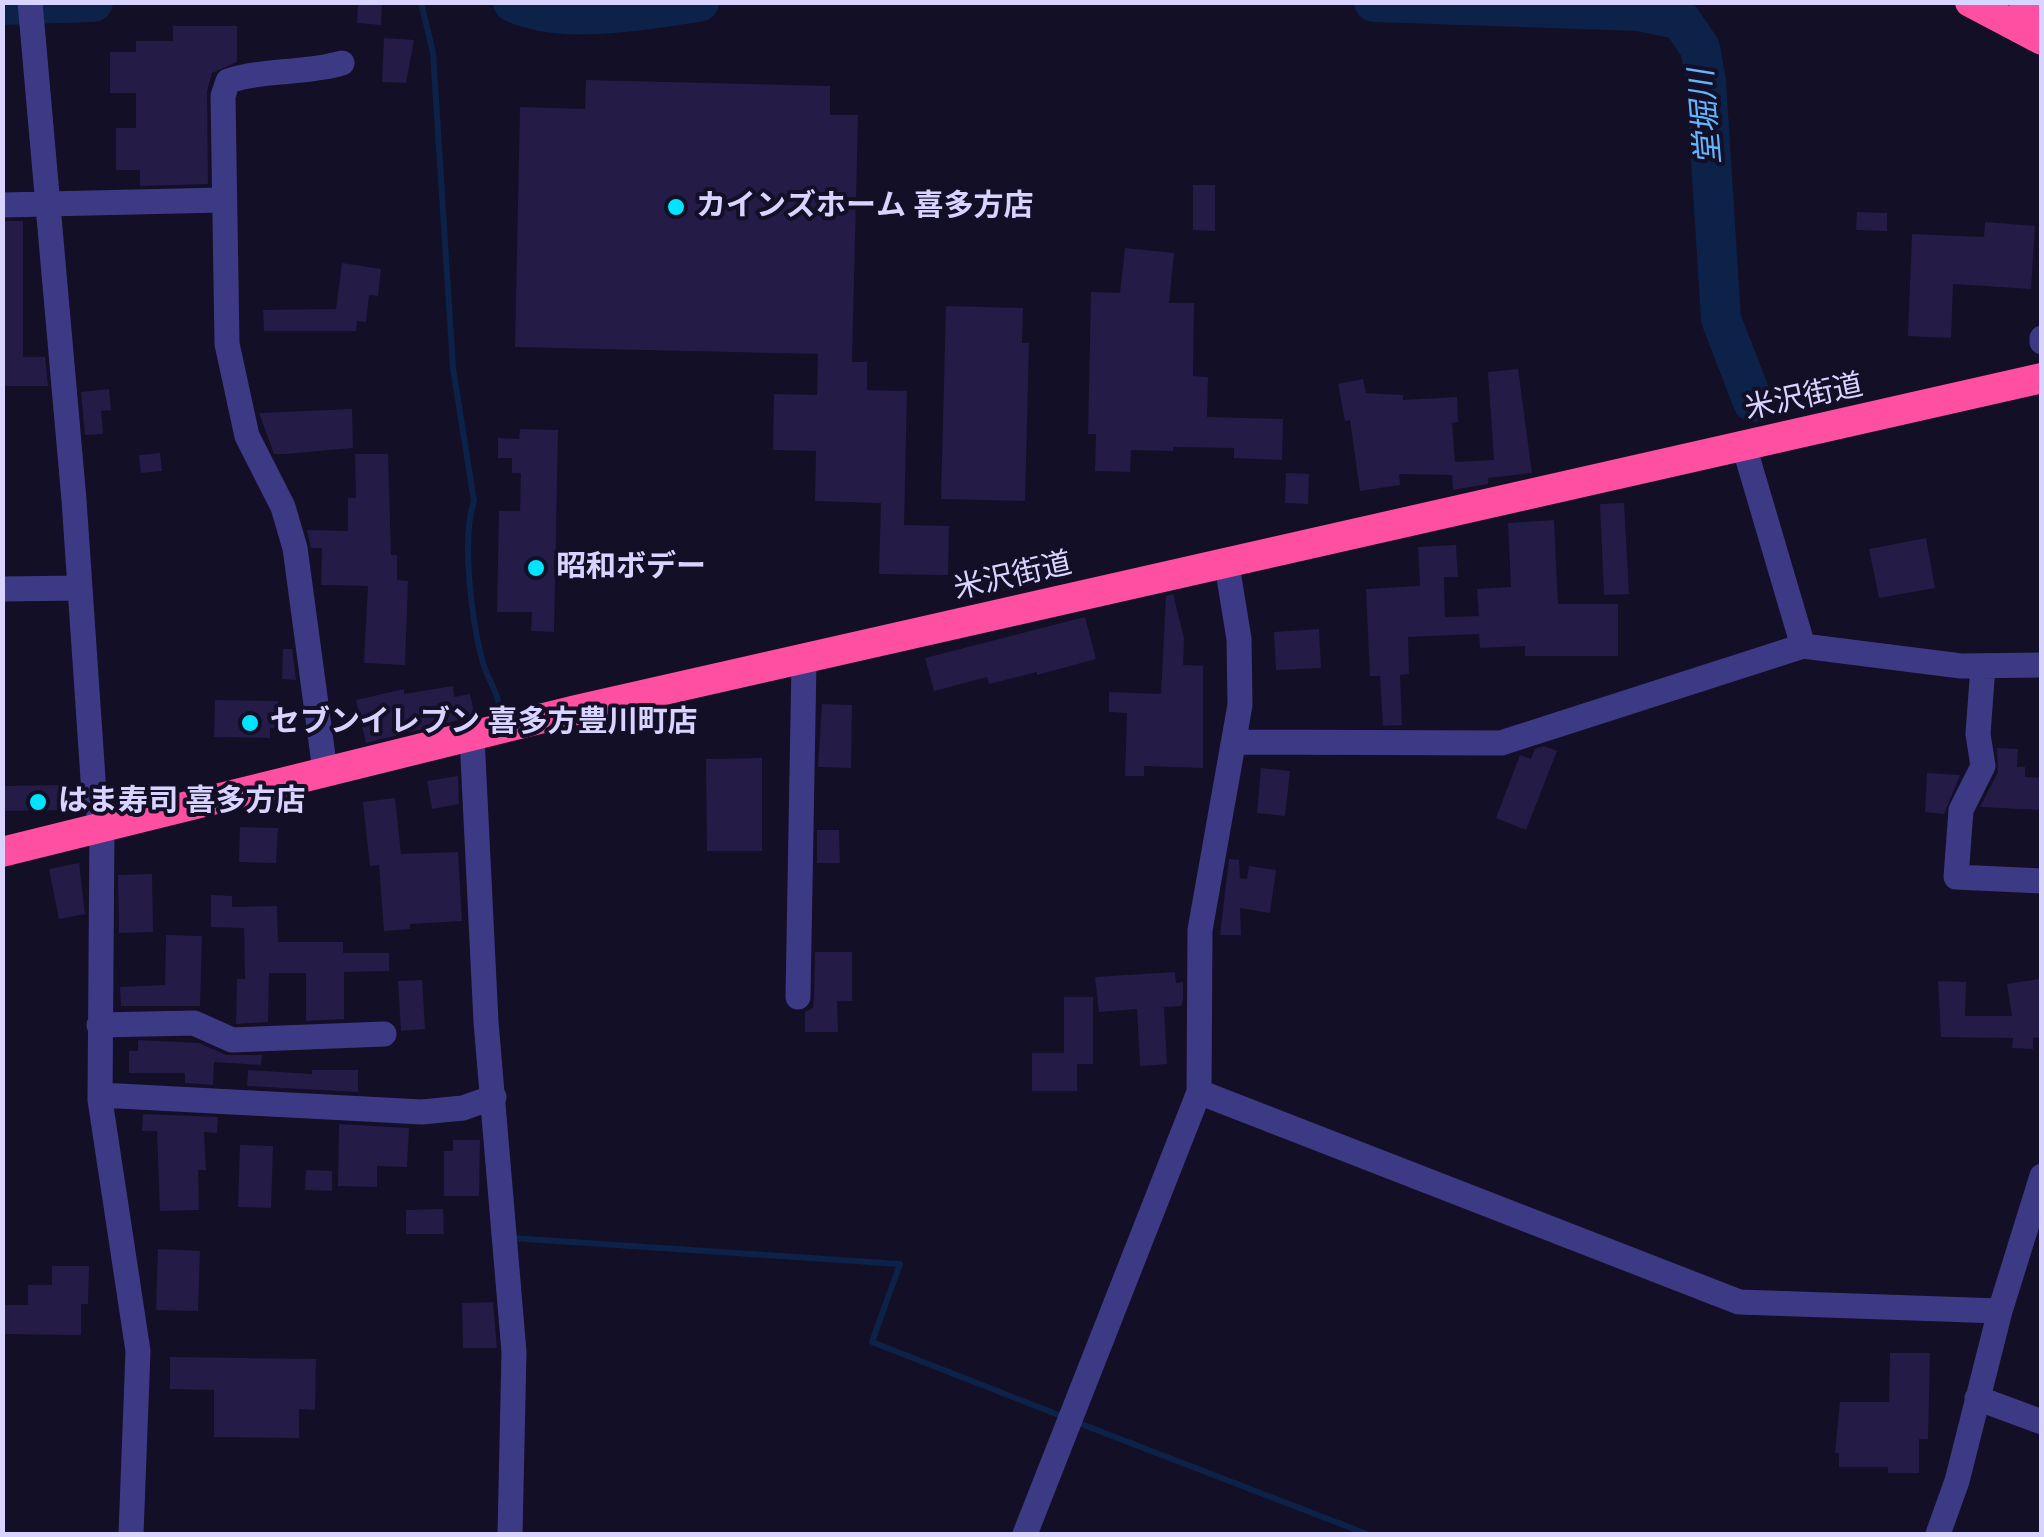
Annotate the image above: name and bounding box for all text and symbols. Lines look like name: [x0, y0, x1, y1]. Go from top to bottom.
water label: 堂堀川: [1684, 68, 1730, 166]
place label: カインズホーム 喜多方店: [696, 189, 1034, 225]
marker: カインズホーム 喜多方店: [665, 196, 687, 218]
street label: 米沢街道: [1742, 368, 1866, 428]
street label: 米沢街道: [950, 546, 1076, 608]
place label: 昭和ボデー: [556, 550, 706, 586]
marker: 昭和ボデー: [525, 557, 547, 579]
place label: セブンイレブン 喜多方豊川町店: [270, 705, 698, 741]
marker: セブンイレブン 喜多方豊川町店: [239, 712, 261, 734]
place label: はま寿司 喜多方店: [58, 784, 306, 820]
marker: はま寿司 喜多方店: [27, 791, 49, 813]

